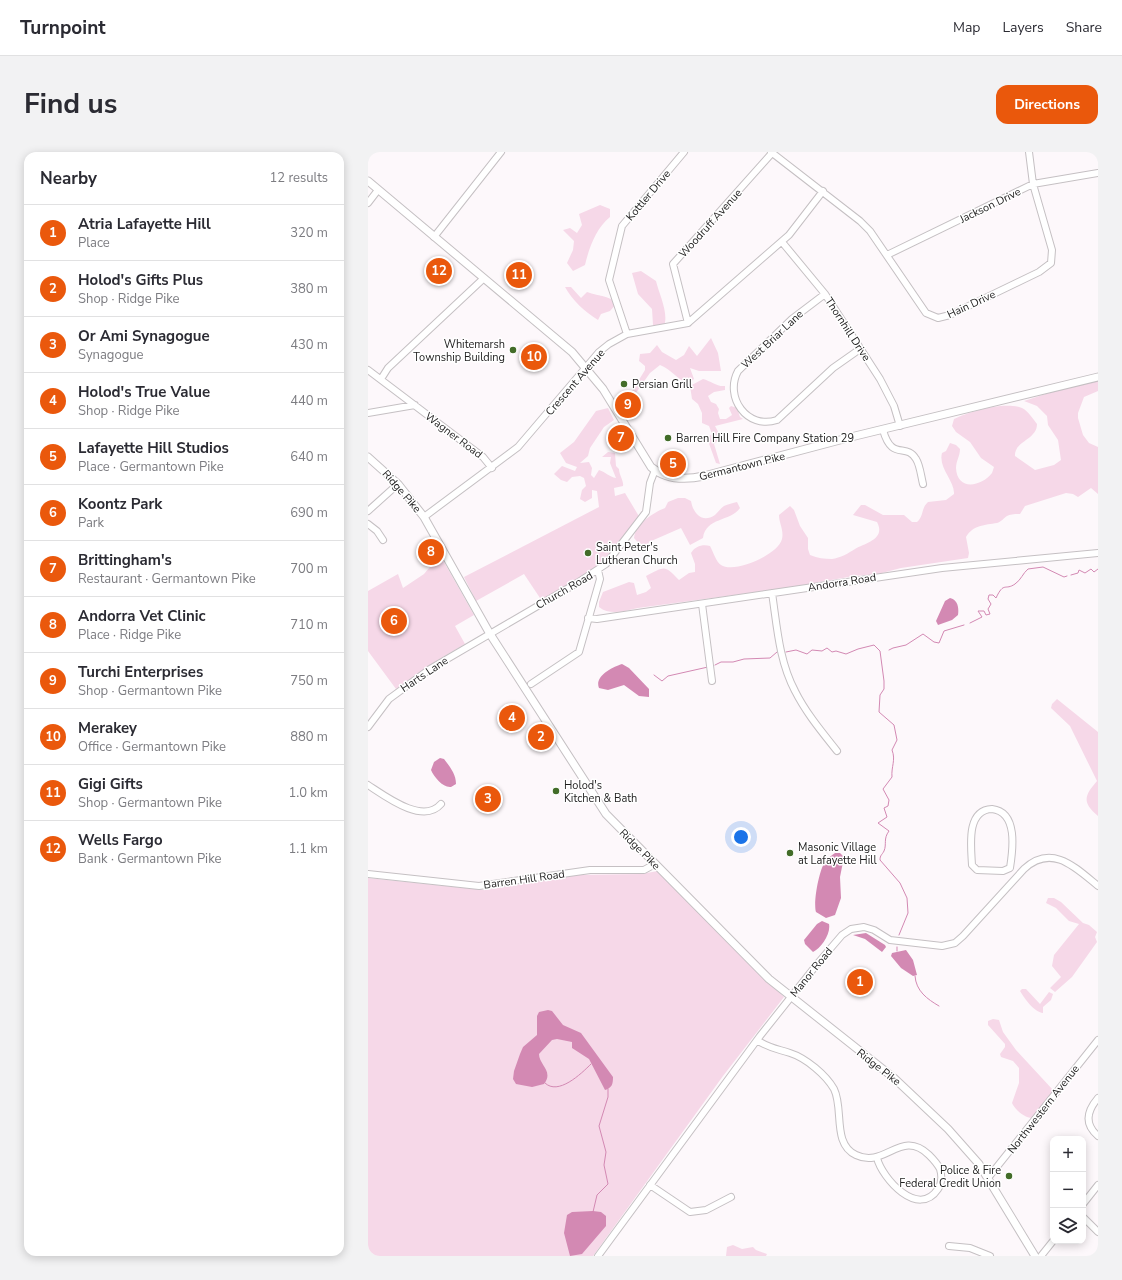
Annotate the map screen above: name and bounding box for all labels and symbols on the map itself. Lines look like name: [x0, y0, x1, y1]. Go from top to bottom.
street label: Kottler Drive: [623, 167, 674, 224]
street label: Jackson Drive: [956, 184, 1024, 227]
street label: Woodruff Avenue: [675, 186, 745, 261]
pin: 12: [426, 256, 452, 286]
pin: 11: [506, 260, 532, 290]
street label: Hain Drive: [945, 287, 998, 322]
street label: Thornhill Drive: [821, 294, 874, 364]
street label: West Briar Lane: [738, 307, 807, 372]
place label: Whitemarsh Township Building: [413, 337, 505, 365]
pin: 10: [521, 342, 547, 372]
marker: Whitemarsh Township Building: [508, 345, 518, 355]
street label: Crescent Avenue: [542, 346, 609, 419]
place label: Persian Grill: [632, 377, 693, 392]
marker: Persian Grill: [619, 379, 629, 389]
pin: 9: [615, 390, 641, 420]
street label: Wagner Road: [422, 409, 485, 462]
pin: 7: [608, 423, 634, 453]
place label: Barren Hill Fire Company Station 29: [676, 431, 854, 446]
marker: Barren Hill Fire Company Station 29: [663, 433, 673, 443]
pin: 5: [660, 449, 686, 479]
street label: Germantown Pike: [698, 449, 787, 484]
street label: Ridge Pike: [379, 467, 424, 516]
pin: 8: [418, 537, 444, 567]
place label: Saint Peter's Lutheran Church: [596, 540, 678, 568]
marker: Saint Peter's Lutheran Church: [583, 548, 593, 558]
street label: Church Road: [533, 568, 595, 613]
street label: Andorra Road: [807, 570, 877, 595]
pin: 6: [381, 606, 407, 636]
street label: Harts Lane: [398, 653, 451, 696]
pin: 4: [499, 703, 525, 733]
pin: 2: [528, 722, 554, 752]
place label: Holod's Kitchen & Bath: [564, 778, 637, 806]
pin: 3: [475, 784, 501, 814]
marker: Holod's Kitchen & Bath: [551, 786, 561, 796]
street label: Ridge Pike: [616, 826, 663, 873]
your location: [731, 827, 751, 847]
place label: Masonic Village at Lafayette Hill: [798, 840, 877, 868]
marker: Masonic Village at Lafayette Hill: [785, 848, 795, 858]
street label: Barren Hill Road: [482, 866, 566, 893]
street label: Manor Road: [787, 944, 836, 1000]
pin: 1: [847, 967, 873, 997]
street label: Ridge Pike: [854, 1045, 904, 1089]
street label: Northwestern Avenue: [1004, 1062, 1083, 1157]
place label: Police & Fire Federal Credit Union: [899, 1163, 1001, 1191]
marker: Police & Fire Federal Credit Union: [1004, 1171, 1014, 1181]

